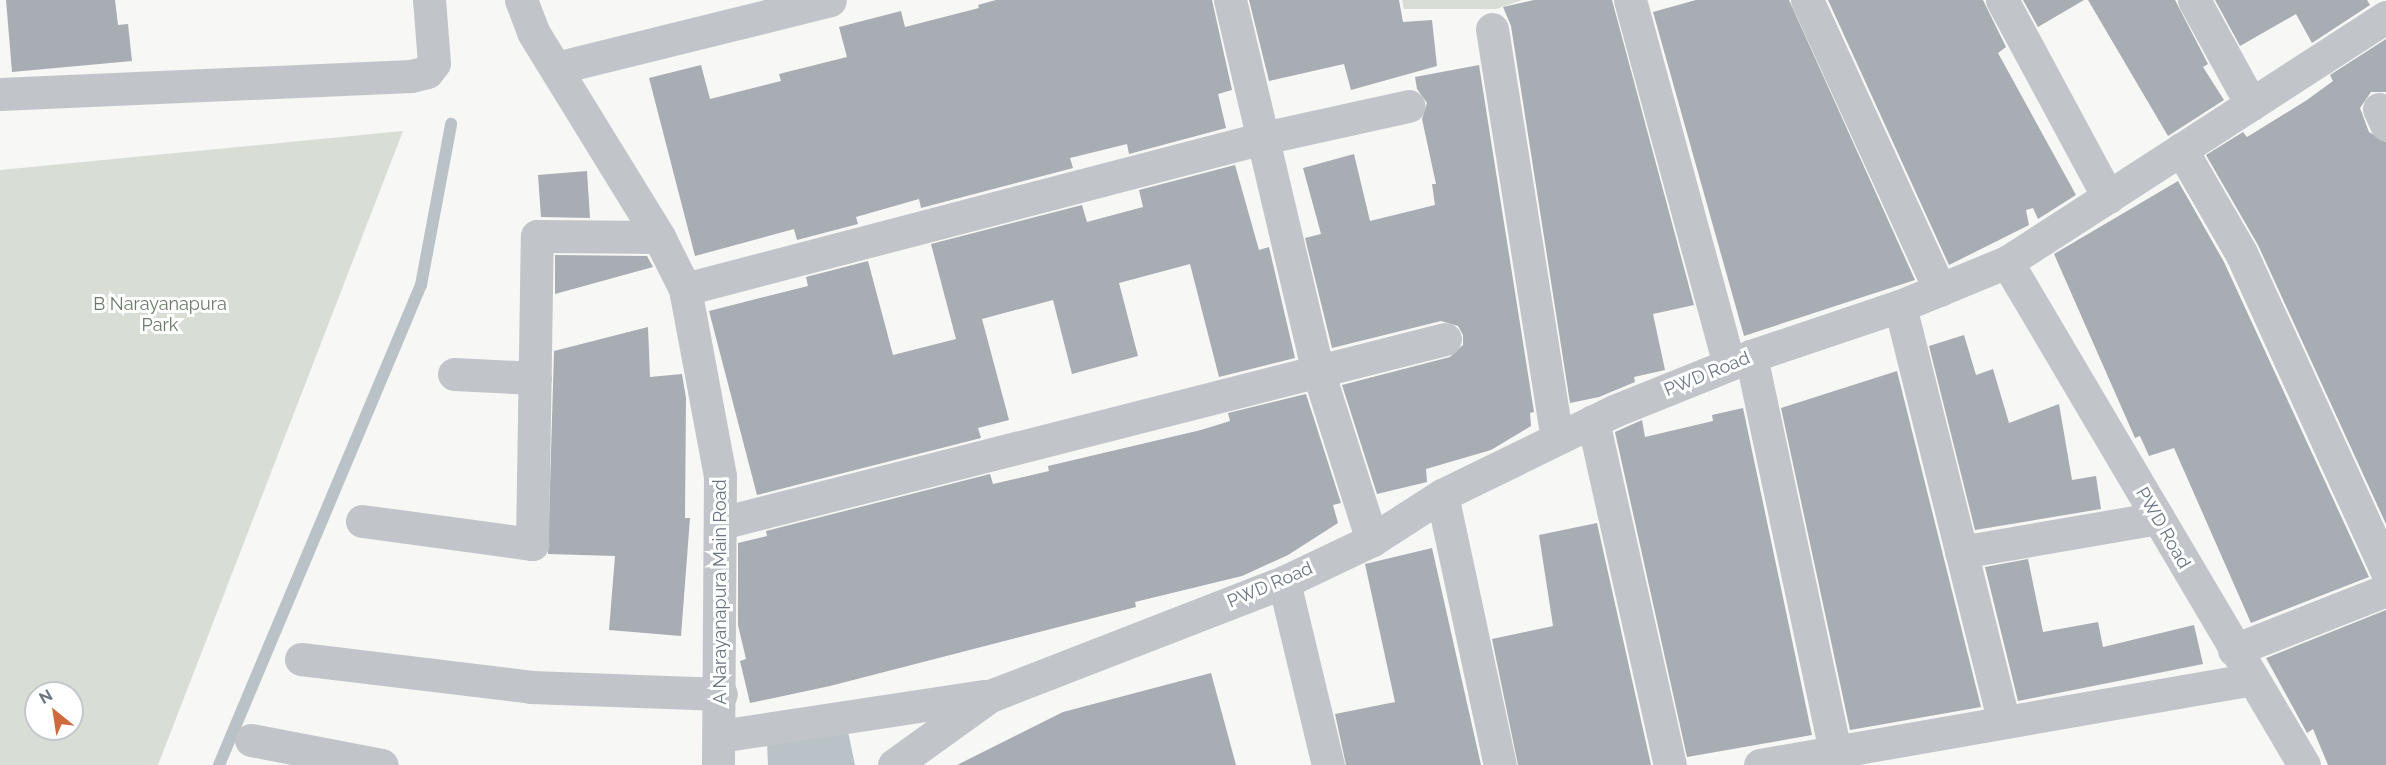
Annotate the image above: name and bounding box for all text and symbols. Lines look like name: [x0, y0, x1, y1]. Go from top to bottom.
park label: B Narayanapura Park: [93, 294, 227, 336]
street label: PWD Road: [1661, 347, 1753, 401]
street label: A Narayanapura Main Road: [709, 479, 731, 705]
street label: PWD Road: [2131, 483, 2195, 573]
street label: PWD Road: [1224, 557, 1316, 613]
north arrow: [24, 681, 84, 741]
text: N: [36, 685, 56, 708]

